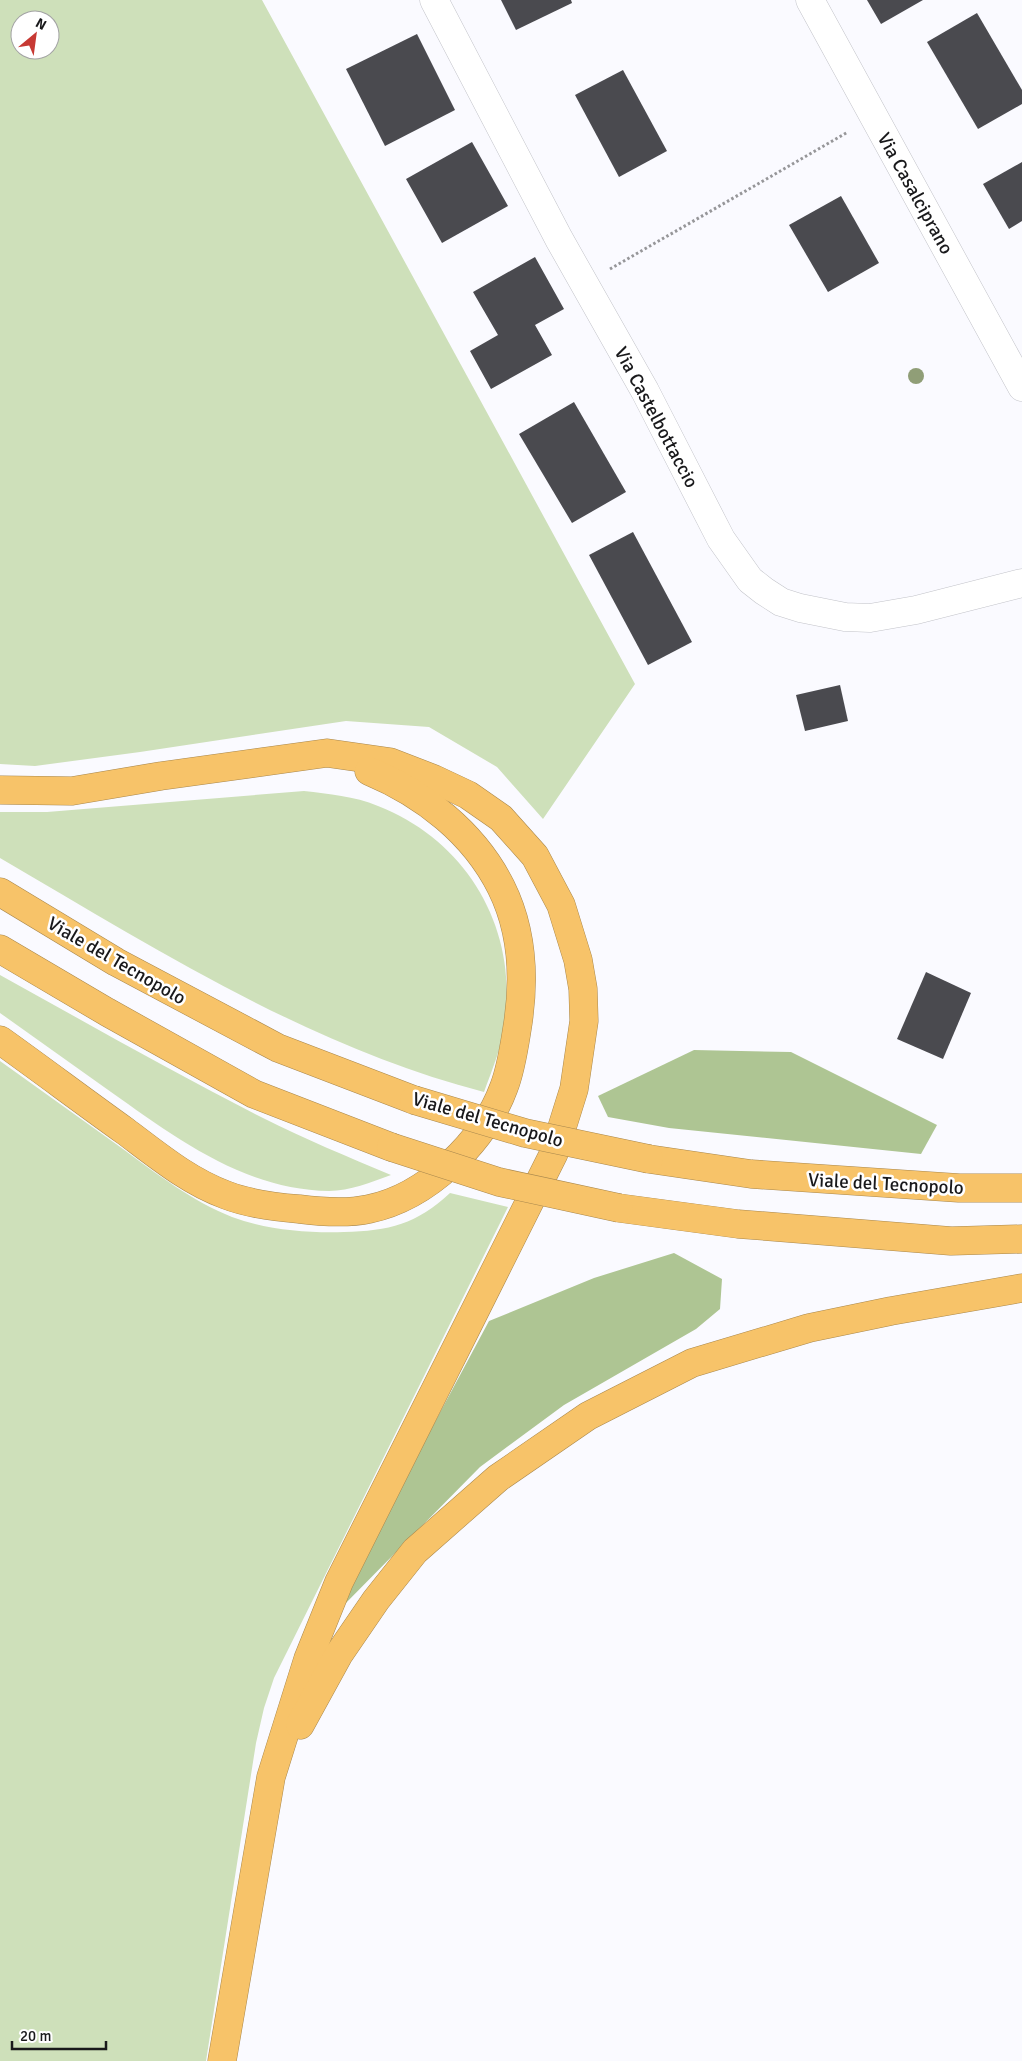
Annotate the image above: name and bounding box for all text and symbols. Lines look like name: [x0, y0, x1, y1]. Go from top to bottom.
north arrow: [10, 10, 60, 60]
text: N: [33, 14, 49, 34]
street label: Via Casalciprano: [872, 129, 958, 259]
street label: Via Castelbottaccio: [609, 343, 703, 492]
street label: Viale del Tecnopolo: [43, 912, 190, 1010]
street label: Viale del Tecnopolo: [410, 1087, 566, 1153]
street label: Viale del Tecnopolo: [808, 1168, 964, 1200]
scale bar: [12, 2018, 106, 2050]
text: 20 m: [20, 2027, 51, 2045]

